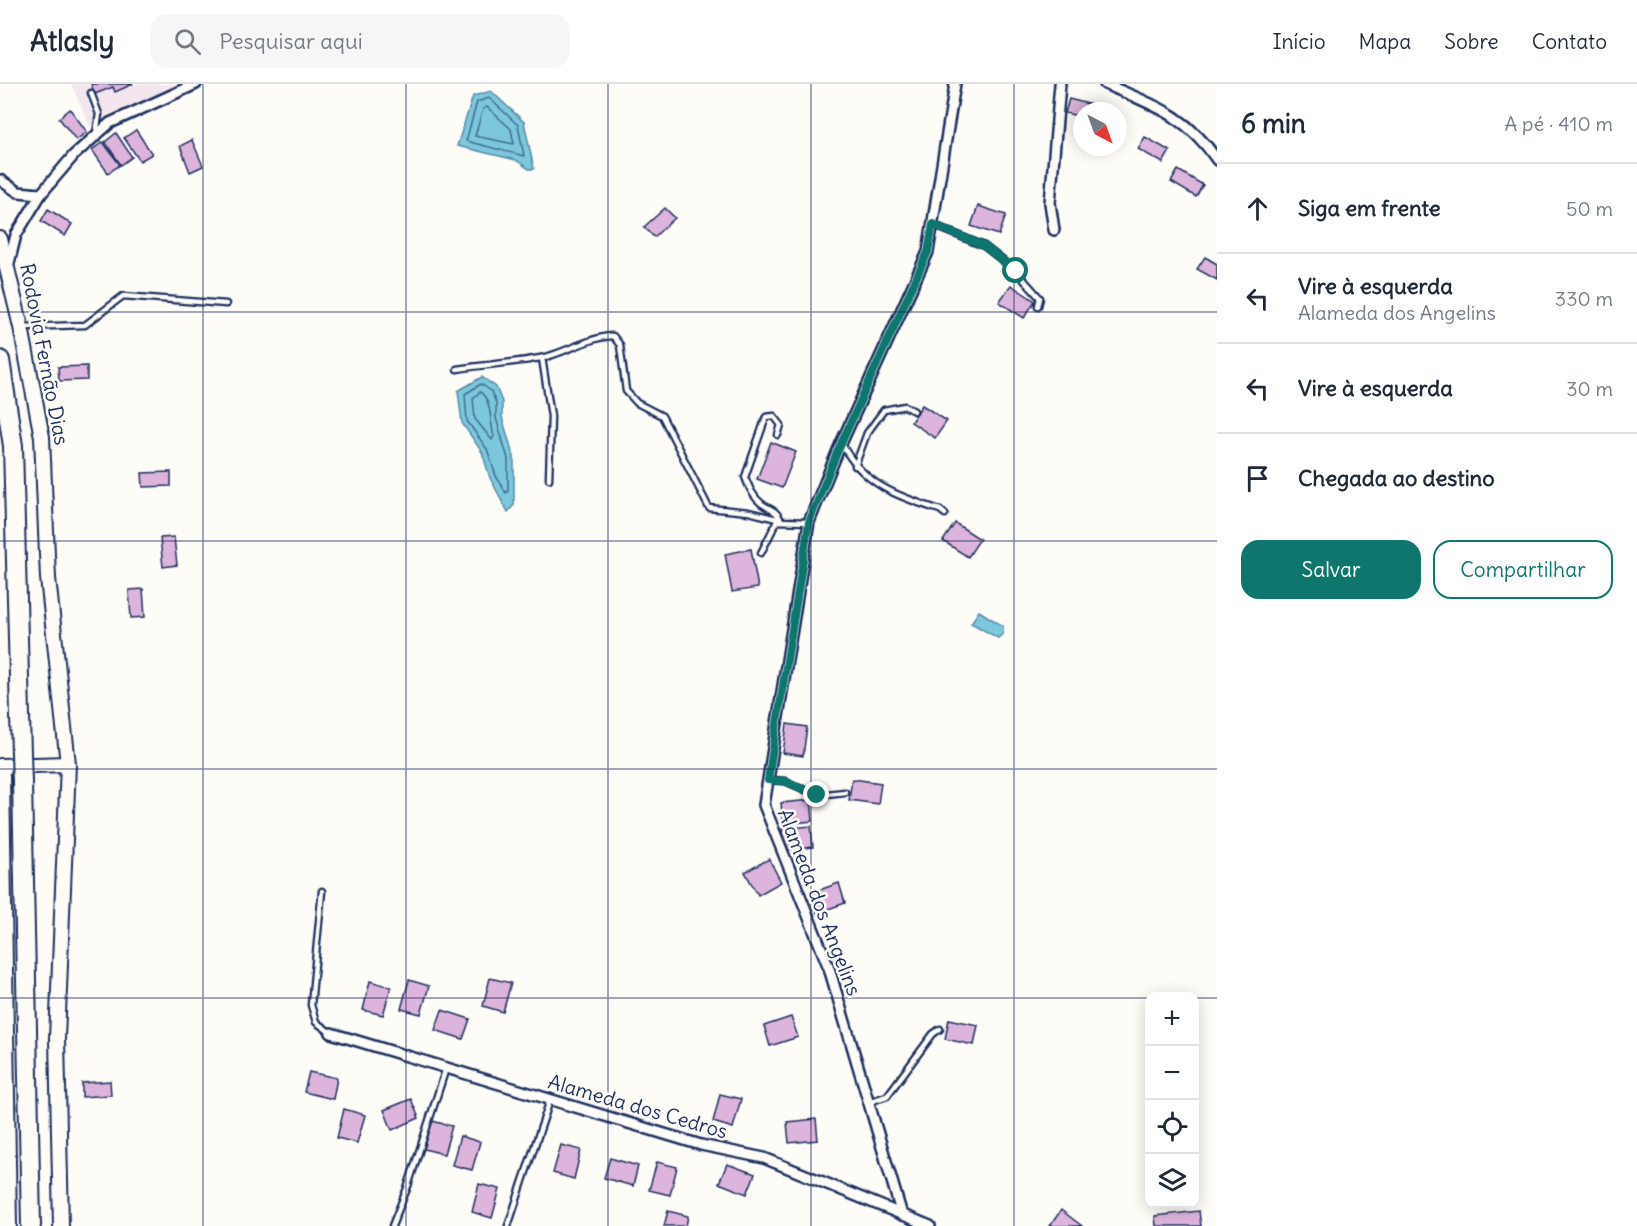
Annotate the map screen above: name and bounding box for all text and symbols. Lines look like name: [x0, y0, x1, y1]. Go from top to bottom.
search box: [150, 14, 570, 68]
text: Atlasly: [30, 23, 114, 59]
icon: search: [171, 25, 204, 58]
text: Pesquisar aqui: [219, 27, 363, 55]
text: Início: [1272, 28, 1326, 55]
text: Mapa: [1359, 28, 1411, 55]
text: Sobre: [1444, 28, 1499, 55]
text: Contato: [1532, 28, 1607, 55]
north arrow: [1073, 102, 1127, 156]
text: 6 min: [1241, 107, 1306, 140]
text: A pé · 410 m: [1505, 111, 1613, 136]
icon: ahead: [1241, 192, 1274, 225]
text: Siga em frente: [1298, 194, 1441, 222]
text: 50 m: [1566, 196, 1613, 221]
route start: [1002, 257, 1028, 283]
street label: Rodovia Fernão Dias: [15, 261, 75, 447]
text: Vire à esquerda: [1298, 272, 1453, 300]
icon: left: [1241, 282, 1274, 315]
text: 330 m: [1555, 286, 1613, 311]
text: Alameda dos Angelins: [1298, 300, 1496, 325]
icon: left: [1241, 372, 1274, 405]
text: Vire à esquerda: [1298, 374, 1453, 402]
text: 30 m: [1566, 376, 1613, 401]
icon: arrive: [1241, 462, 1274, 495]
text: Chegada ao destino: [1298, 464, 1495, 492]
button: Salvar: [1241, 540, 1421, 599]
button: Compartilhar: [1433, 540, 1613, 599]
route end: [803, 781, 829, 807]
street label: Alameda dos Angelins: [773, 805, 867, 999]
map controls: [1145, 992, 1199, 1208]
button: +: [1145, 992, 1199, 1046]
button: −: [1145, 1046, 1199, 1100]
street label: Alameda dos Cedros: [545, 1068, 731, 1144]
button: locate: [1145, 1100, 1199, 1154]
button: layers: [1145, 1154, 1199, 1208]

